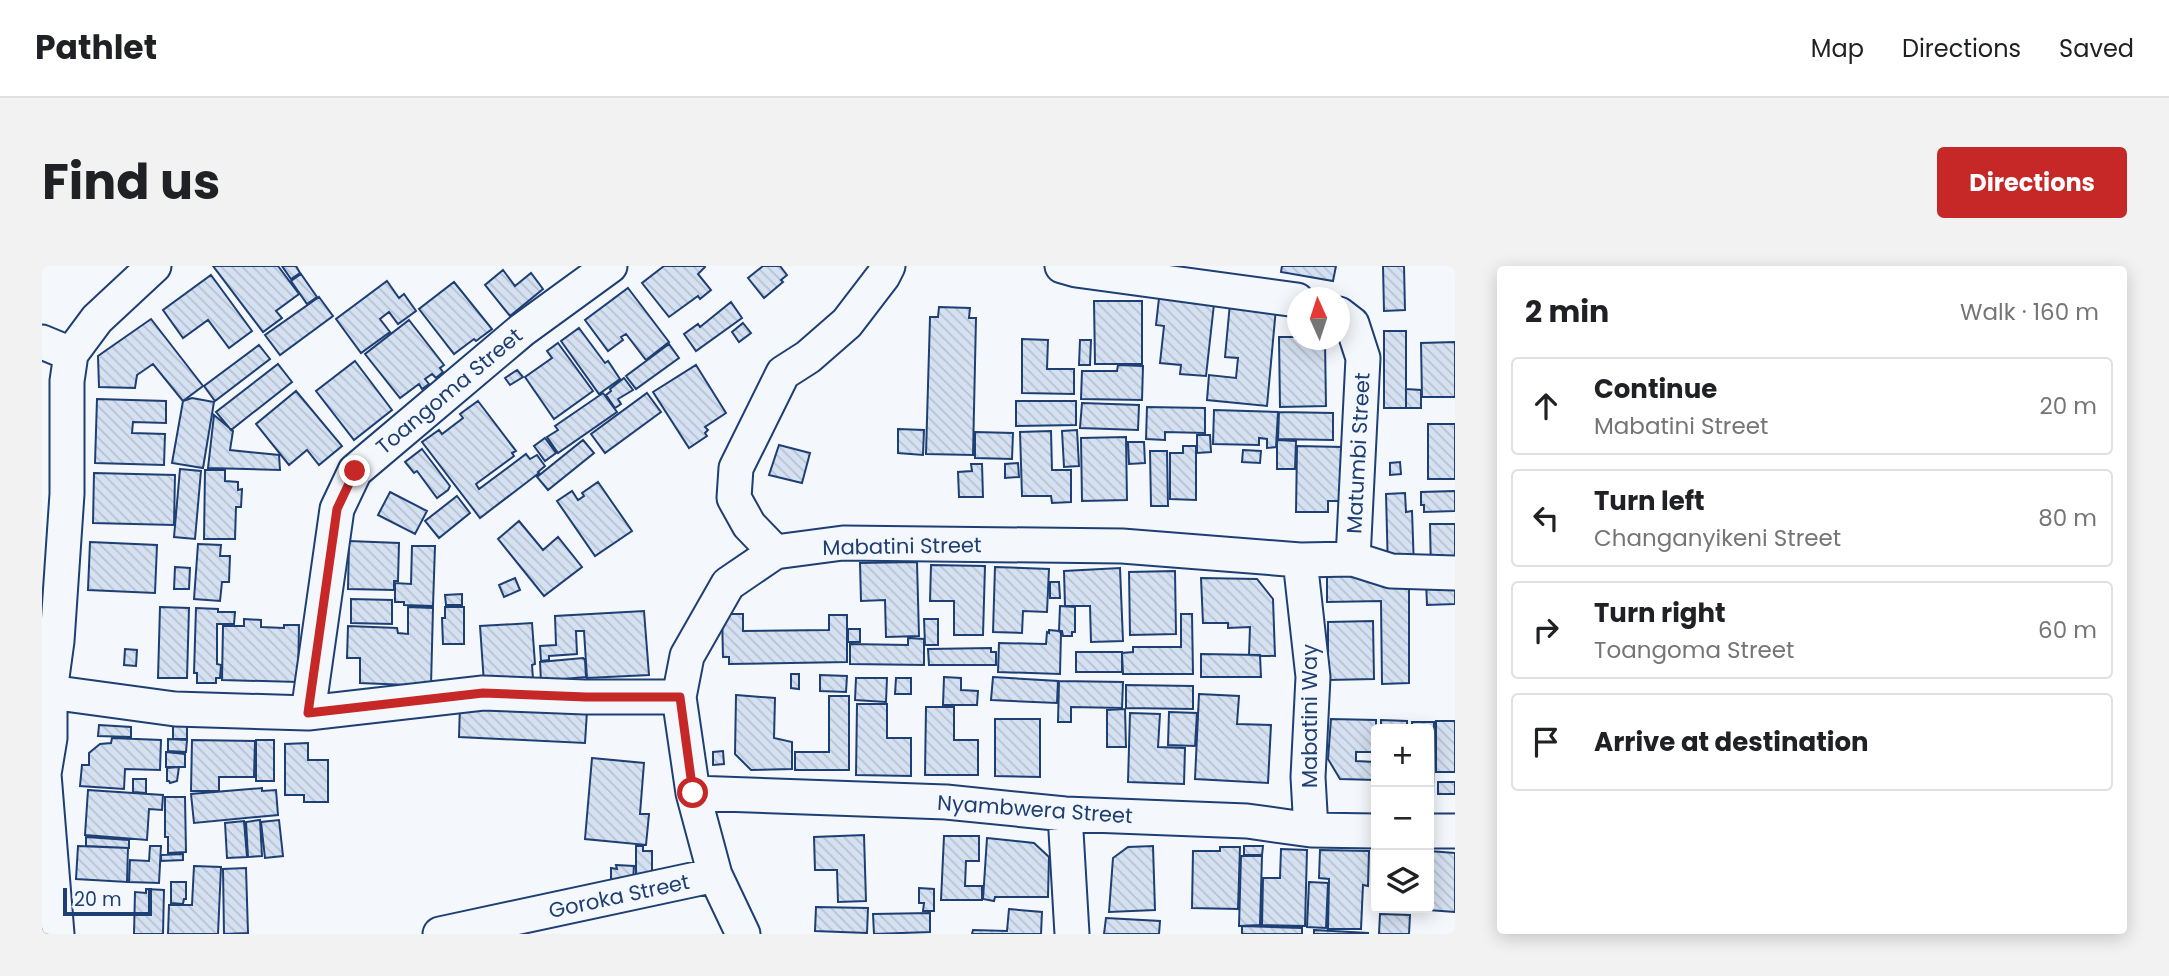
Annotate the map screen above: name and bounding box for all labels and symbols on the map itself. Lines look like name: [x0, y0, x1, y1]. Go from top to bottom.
north arrow: [1287, 287, 1350, 350]
street label: Toangoma Street: [370, 321, 528, 461]
street label: Matumbi Street: [1339, 372, 1377, 534]
route end: [339, 455, 370, 486]
street label: Mabatini Street: [822, 530, 982, 562]
street label: Mabatini Way: [1295, 644, 1324, 788]
route start: [677, 777, 708, 808]
street label: Nyambwera Street: [936, 788, 1134, 830]
street label: Goroka Street: [546, 867, 692, 925]
scale bar: [63, 885, 152, 917]

